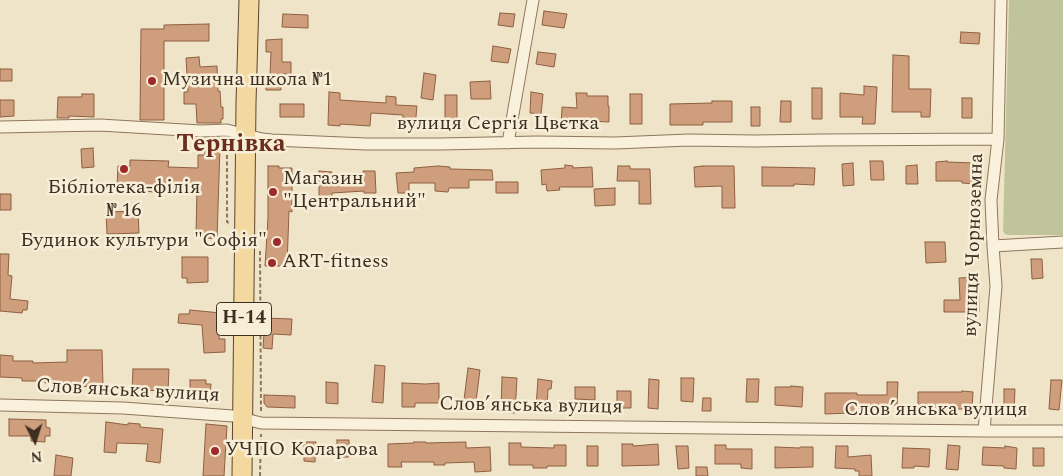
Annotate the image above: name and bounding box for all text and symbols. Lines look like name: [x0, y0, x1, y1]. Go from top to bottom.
place label: Музична школа №1: [162, 69, 332, 93]
marker: Музична школа №1: [146, 75, 158, 87]
street label: вулиця Сергія Цвєтка: [397, 113, 599, 137]
district label: Тернівка: [176, 131, 286, 161]
street label: вулиця Чорноземна: [960, 153, 990, 337]
marker: Бібліотека-філія № 16: [118, 163, 130, 175]
place label: Магазин "Центральний": [283, 168, 426, 215]
place label: Бібліотека-філія № 16: [47, 177, 201, 224]
marker: Магазин "Центральний": [267, 186, 279, 198]
place label: Будинок культури "Софія": [20, 230, 267, 254]
marker: Будинок культури "Софія": [271, 236, 283, 248]
place label: ART-fitness: [282, 251, 389, 275]
marker: ART-fitness: [266, 257, 278, 269]
road number: Н-14: [216, 302, 272, 336]
street label: Словʼянська вулиця: [36, 375, 220, 409]
street label: Словʼянська вулиця: [439, 393, 623, 421]
street label: Словʼянська вулиця: [844, 399, 1028, 423]
north arrow: [10, 416, 60, 466]
place label: УЧПО Коларова: [225, 439, 378, 463]
text: N: [30, 445, 43, 467]
marker: УЧПО Коларова: [209, 445, 221, 457]

